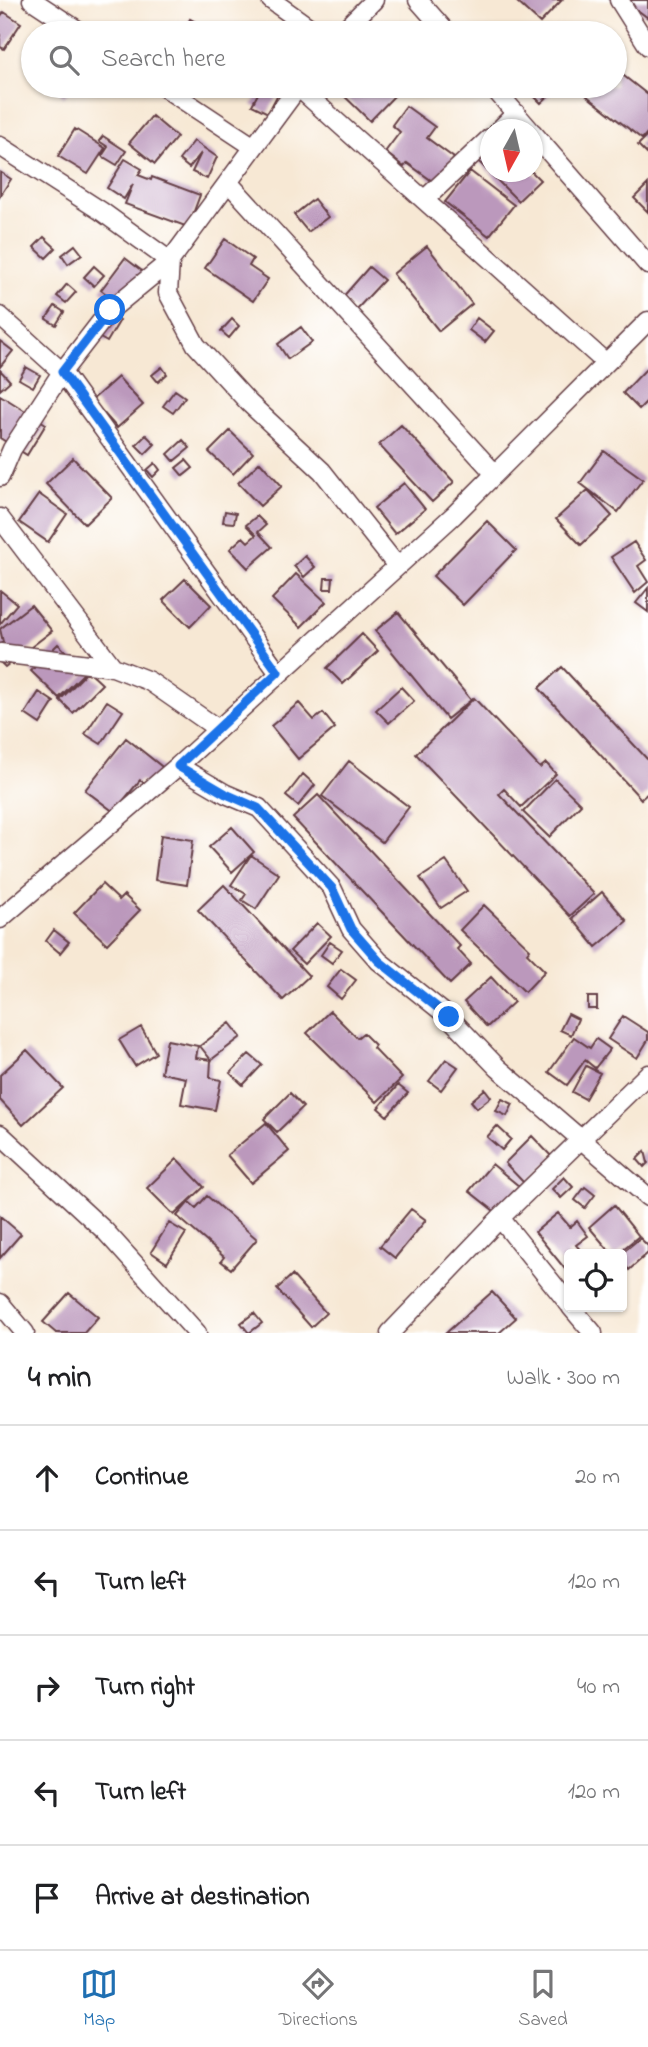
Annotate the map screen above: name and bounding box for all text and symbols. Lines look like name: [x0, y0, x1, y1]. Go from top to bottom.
search box: [21, 21, 627, 98]
icon: search: [45, 41, 83, 79]
text: Search here: [101, 41, 226, 79]
north arrow: [480, 119, 543, 182]
route start: [94, 294, 125, 325]
route end: [433, 1001, 464, 1032]
map controls: [564, 1249, 627, 1312]
button: locate: [564, 1249, 627, 1312]
text: 4 min: [28, 1357, 91, 1401]
text: Walk · 300 m: [506, 1362, 620, 1395]
icon: ahead: [28, 1459, 66, 1497]
text: Continue: [95, 1459, 188, 1497]
text: 20 m: [575, 1461, 620, 1494]
icon: left: [28, 1564, 66, 1602]
text: Turn left: [95, 1564, 186, 1602]
text: 120 m: [568, 1566, 620, 1599]
icon: right: [28, 1669, 66, 1707]
text: Turn right: [95, 1669, 195, 1707]
text: 40 m: [577, 1671, 620, 1704]
icon: left: [28, 1774, 66, 1812]
text: Turn left: [95, 1774, 186, 1812]
text: 120 m: [568, 1776, 620, 1809]
icon: arrive: [28, 1879, 66, 1917]
text: Arrive at destination: [95, 1879, 310, 1917]
tab: Map: [80, 1965, 118, 2034]
tab: Directions: [279, 1965, 358, 2034]
tab: Saved: [518, 1965, 568, 2034]

